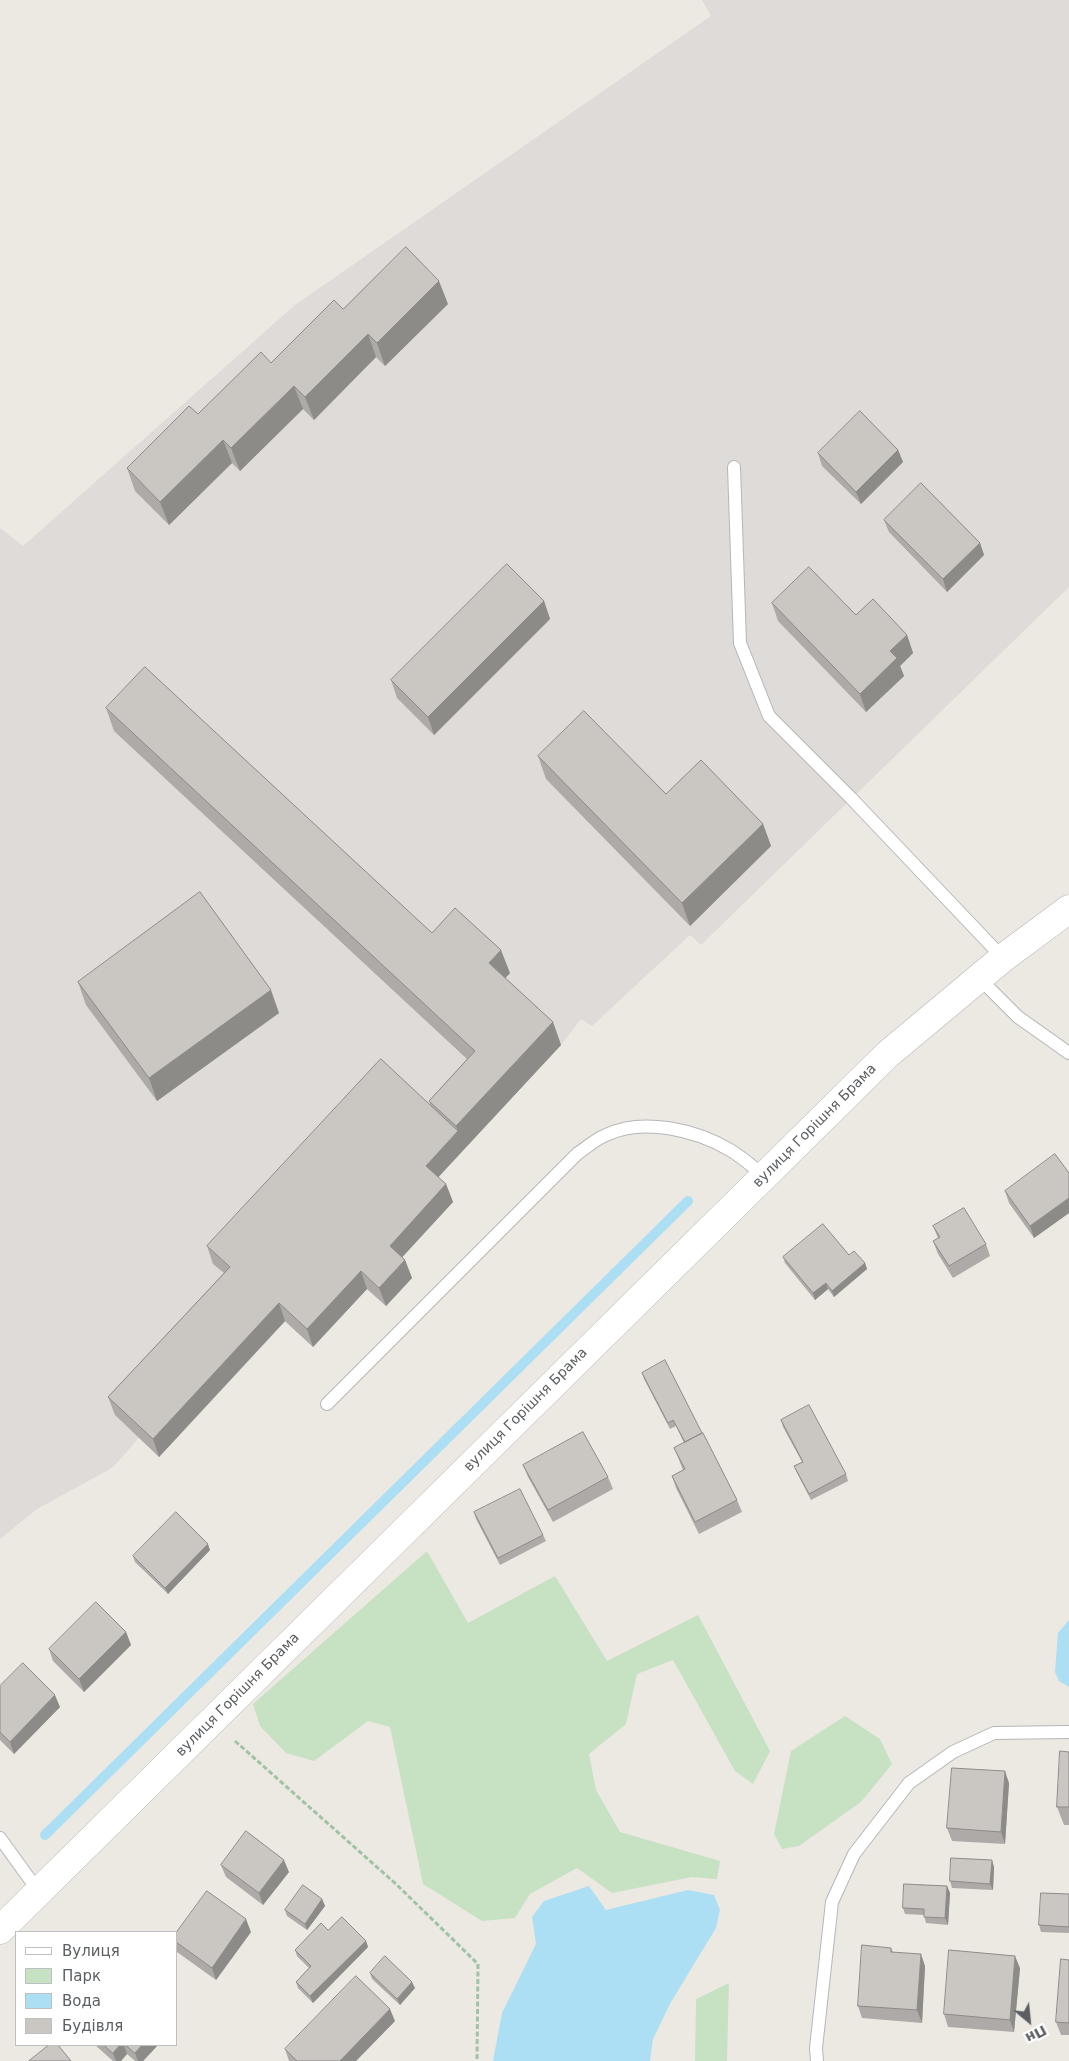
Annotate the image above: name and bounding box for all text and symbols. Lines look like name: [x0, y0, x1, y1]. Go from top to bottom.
street label: вулиця Горішня Брама: [750, 1061, 880, 1191]
street label: вулиця Горішня Брама: [461, 1345, 591, 1475]
street label: вулиця Горішня Брама: [173, 1630, 303, 1760]
legend: [15, 1931, 178, 2046]
text: Вулиця: [62, 1942, 120, 1960]
text: Парк: [62, 1967, 101, 1985]
text: Вода: [62, 1992, 101, 2010]
north arrow: [1004, 1996, 1054, 2046]
text: Будівля: [62, 2017, 123, 2035]
text: Пн: [1023, 2022, 1049, 2046]

